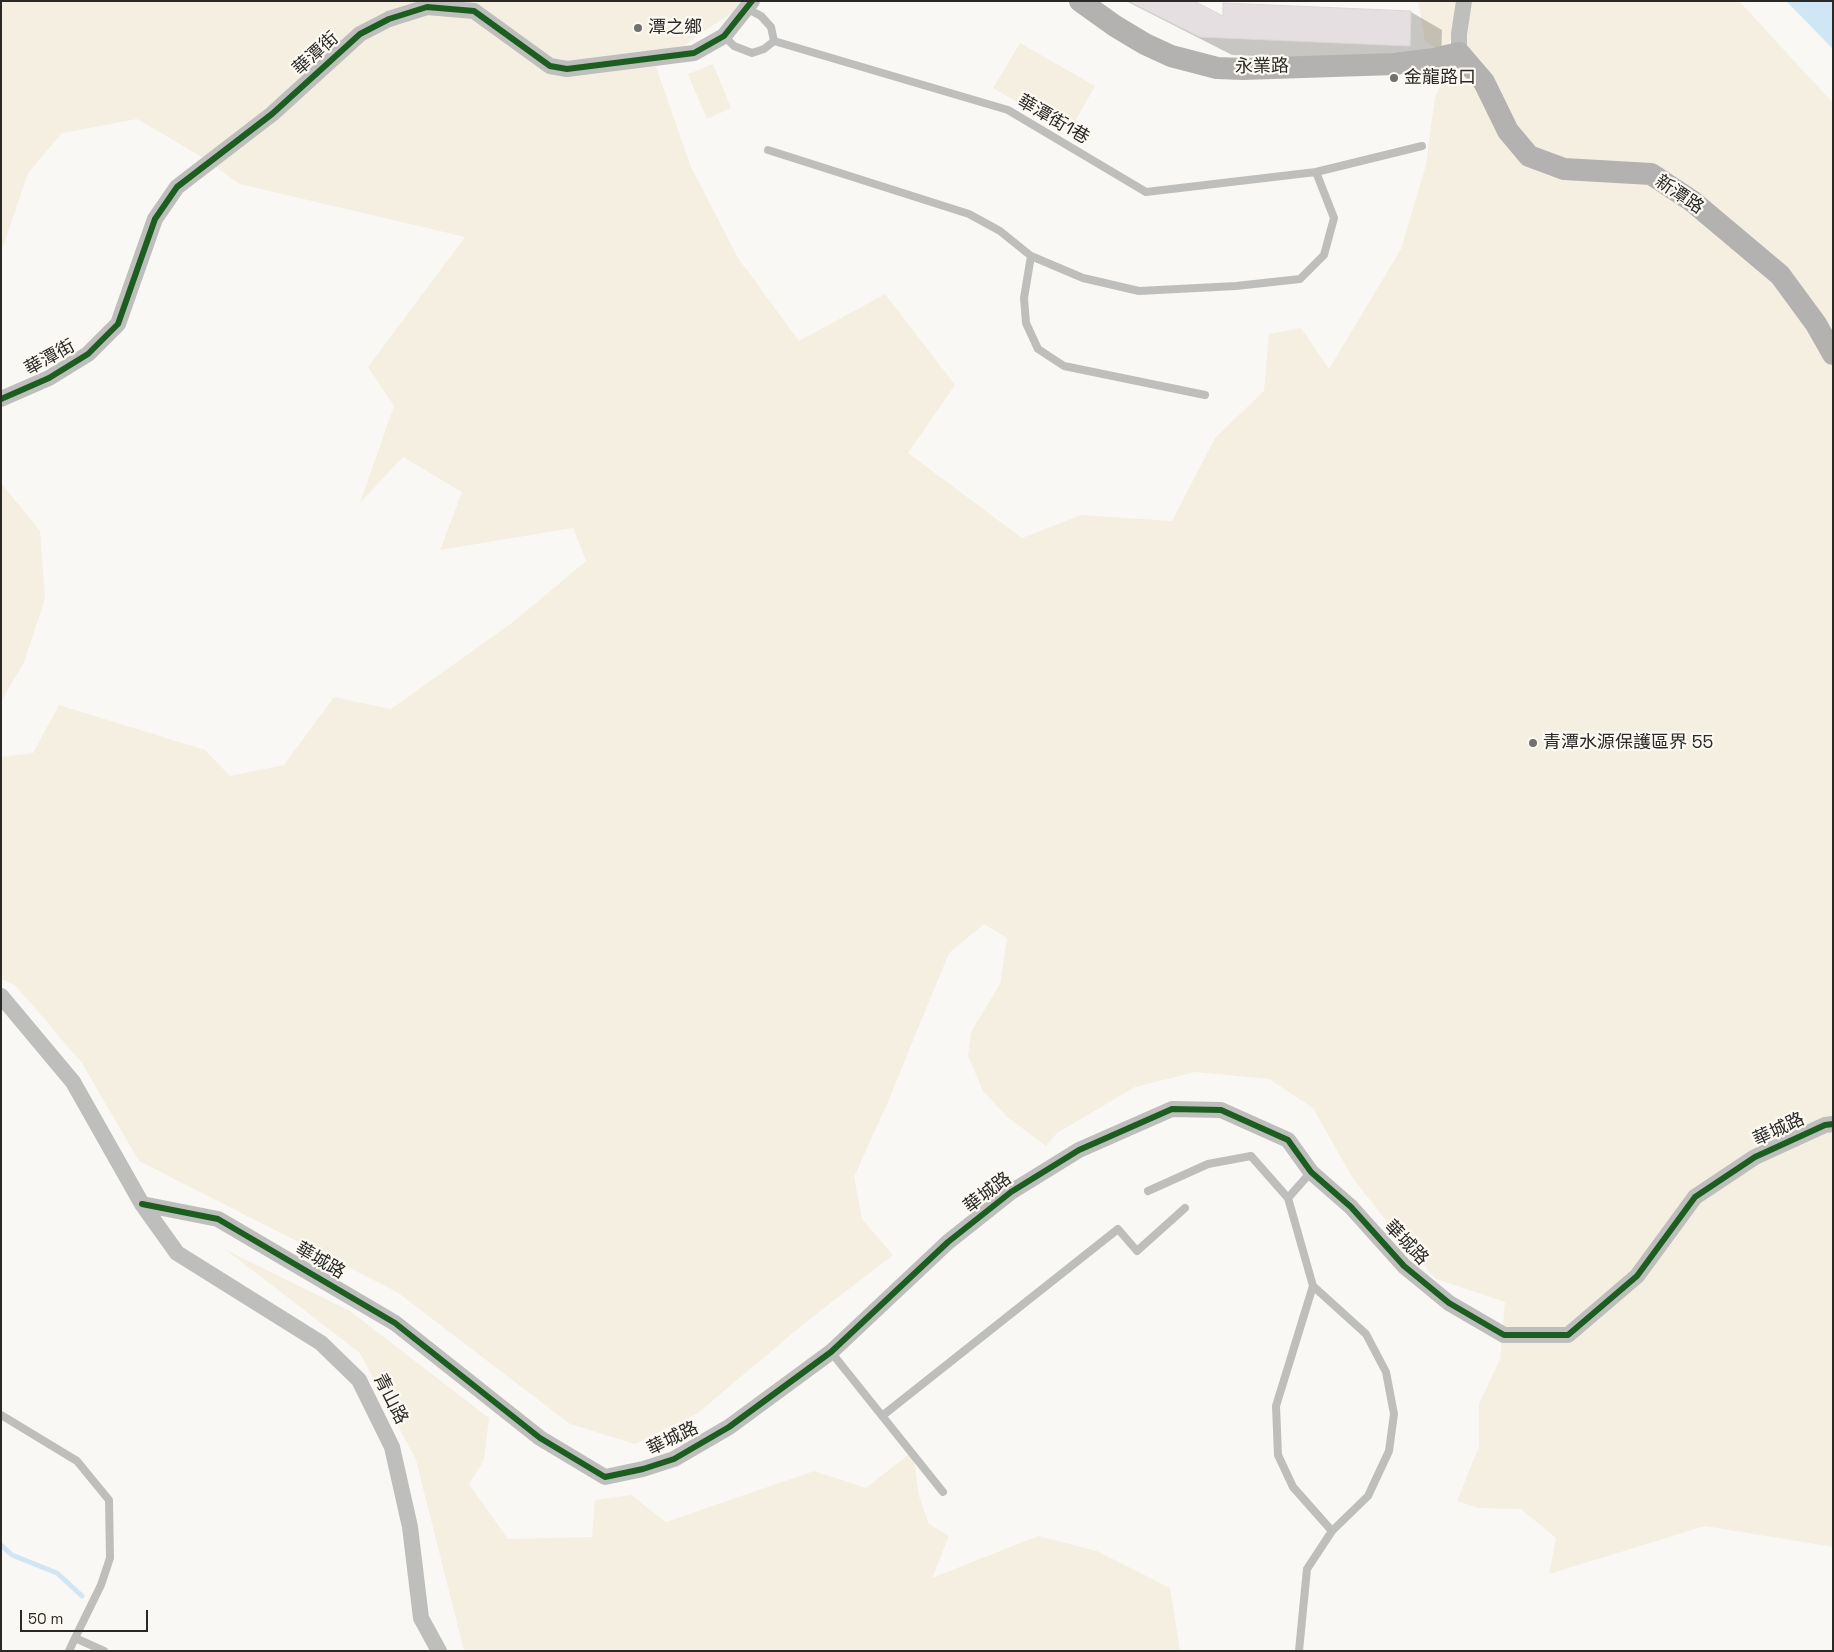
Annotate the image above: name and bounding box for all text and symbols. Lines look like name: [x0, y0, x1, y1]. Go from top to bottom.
place label: 潭之鄉: [648, 17, 702, 39]
marker: 潭之鄉: [632, 22, 644, 34]
street label: 華潭街: [289, 28, 343, 80]
street label: 永業路: [1235, 56, 1289, 78]
place label: 金龍路口: [1404, 67, 1476, 89]
marker: 金龍路口: [1388, 72, 1400, 84]
street label: 華潭街1巷: [1013, 91, 1093, 149]
street label: 新潭路: [1651, 171, 1707, 219]
street label: 華潭街: [21, 335, 79, 381]
place label: 青潭水源保護區界 55: [1543, 732, 1713, 754]
marker: 青潭水源保護區界 55: [1527, 737, 1539, 749]
street label: 華城路: [1750, 1109, 1808, 1151]
street label: 華城路: [960, 1168, 1016, 1218]
street label: 華城路: [1379, 1216, 1433, 1270]
street label: 華城路: [291, 1238, 349, 1284]
street label: 青山路: [368, 1370, 412, 1428]
street label: 華城路: [644, 1417, 702, 1461]
scale bar: [22, 1600, 150, 1632]
text: 50 m: [28, 1609, 63, 1628]

